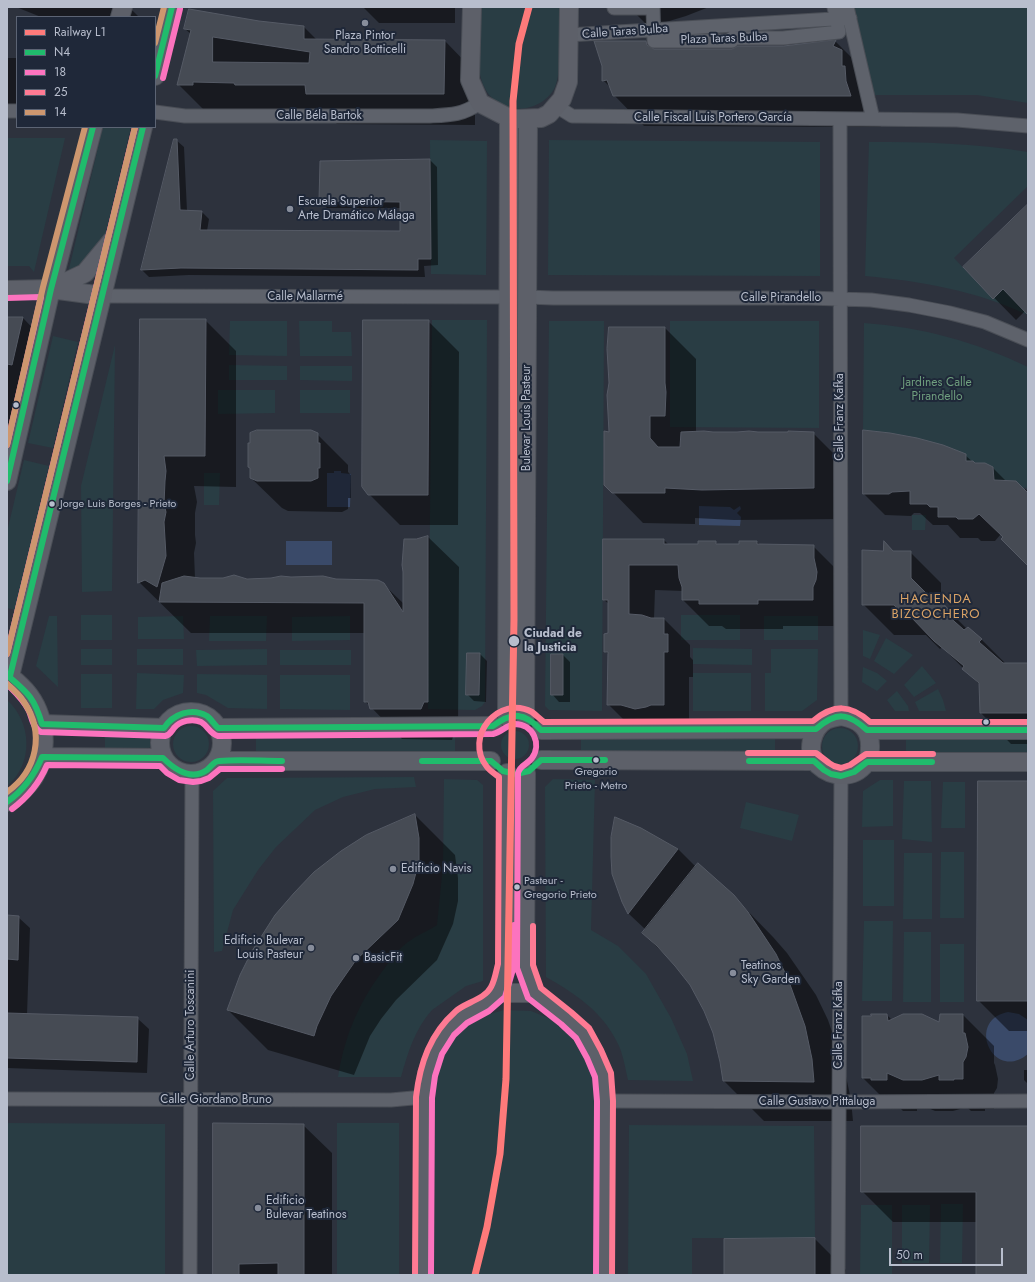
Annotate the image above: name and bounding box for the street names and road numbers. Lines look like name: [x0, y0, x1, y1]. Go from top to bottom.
street label: Calle Taras Bulba: [582, 22, 668, 42]
street label: Plaza Taras Bulba: [680, 30, 768, 48]
street label: Calle Béla Bartok: [276, 109, 362, 123]
street label: Calle Fiscal Luis Portero García: [634, 111, 792, 125]
street label: Calle Mallarmé: [267, 290, 343, 304]
street label: Calle Pirandello: [741, 291, 821, 305]
street label: Bulevar Louis Pasteur: [520, 365, 534, 471]
street label: Calle Franz Kafka: [833, 373, 847, 461]
street label: Calle Arturo Toscanini: [184, 970, 198, 1080]
street label: Calle Franz Kafka: [832, 981, 846, 1069]
street label: Calle Giordano Bruno: [160, 1093, 272, 1107]
street label: Calle Gustavo Pittaluga: [759, 1095, 875, 1109]

